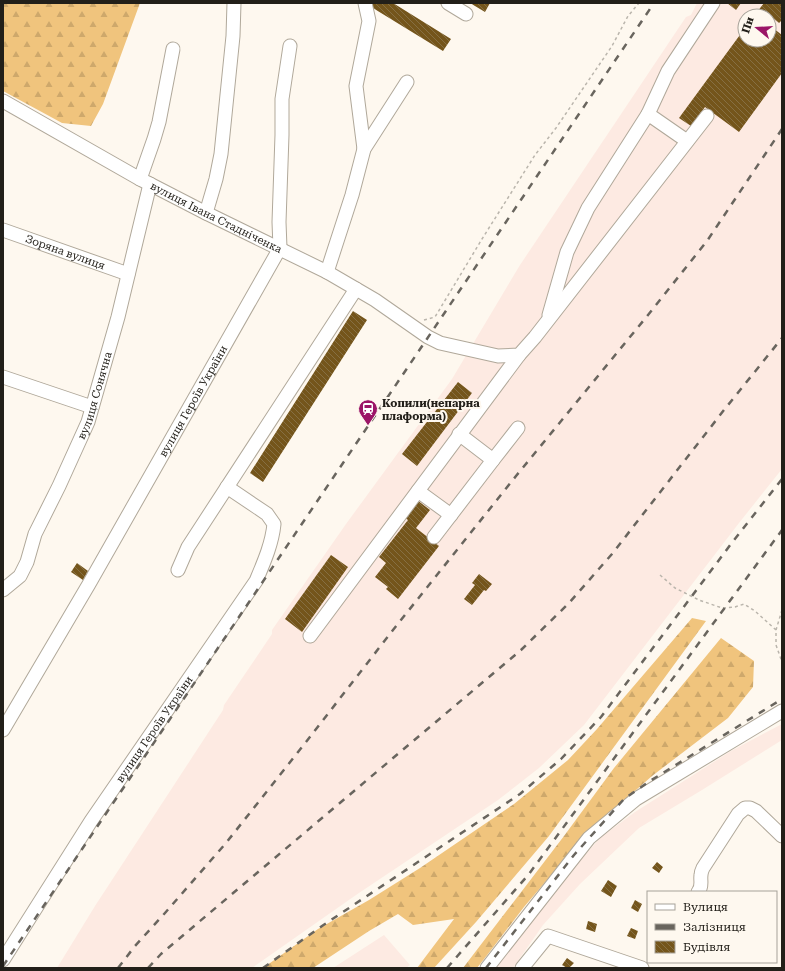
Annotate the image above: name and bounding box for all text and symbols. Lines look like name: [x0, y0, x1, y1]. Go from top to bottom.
north arrow: [737, 8, 777, 48]
text: Пн: [739, 15, 757, 35]
street label: вулиця Івана Стадніченка: [148, 179, 284, 256]
street label: Зоряна вулиця: [23, 232, 107, 272]
street label: вулиця Героїв України: [157, 343, 230, 459]
street label: вулиця Сонячна: [75, 350, 115, 442]
place label: Копили(непарна плаформа): [382, 397, 480, 423]
station icon: Копили(непарна плаформа): [357, 398, 379, 426]
street label: вулиця Героїв України: [113, 674, 196, 785]
legend: [647, 891, 777, 963]
text: Вулиця: [683, 900, 728, 914]
text: Залізниця: [683, 920, 746, 934]
text: Будівля: [683, 940, 730, 954]

